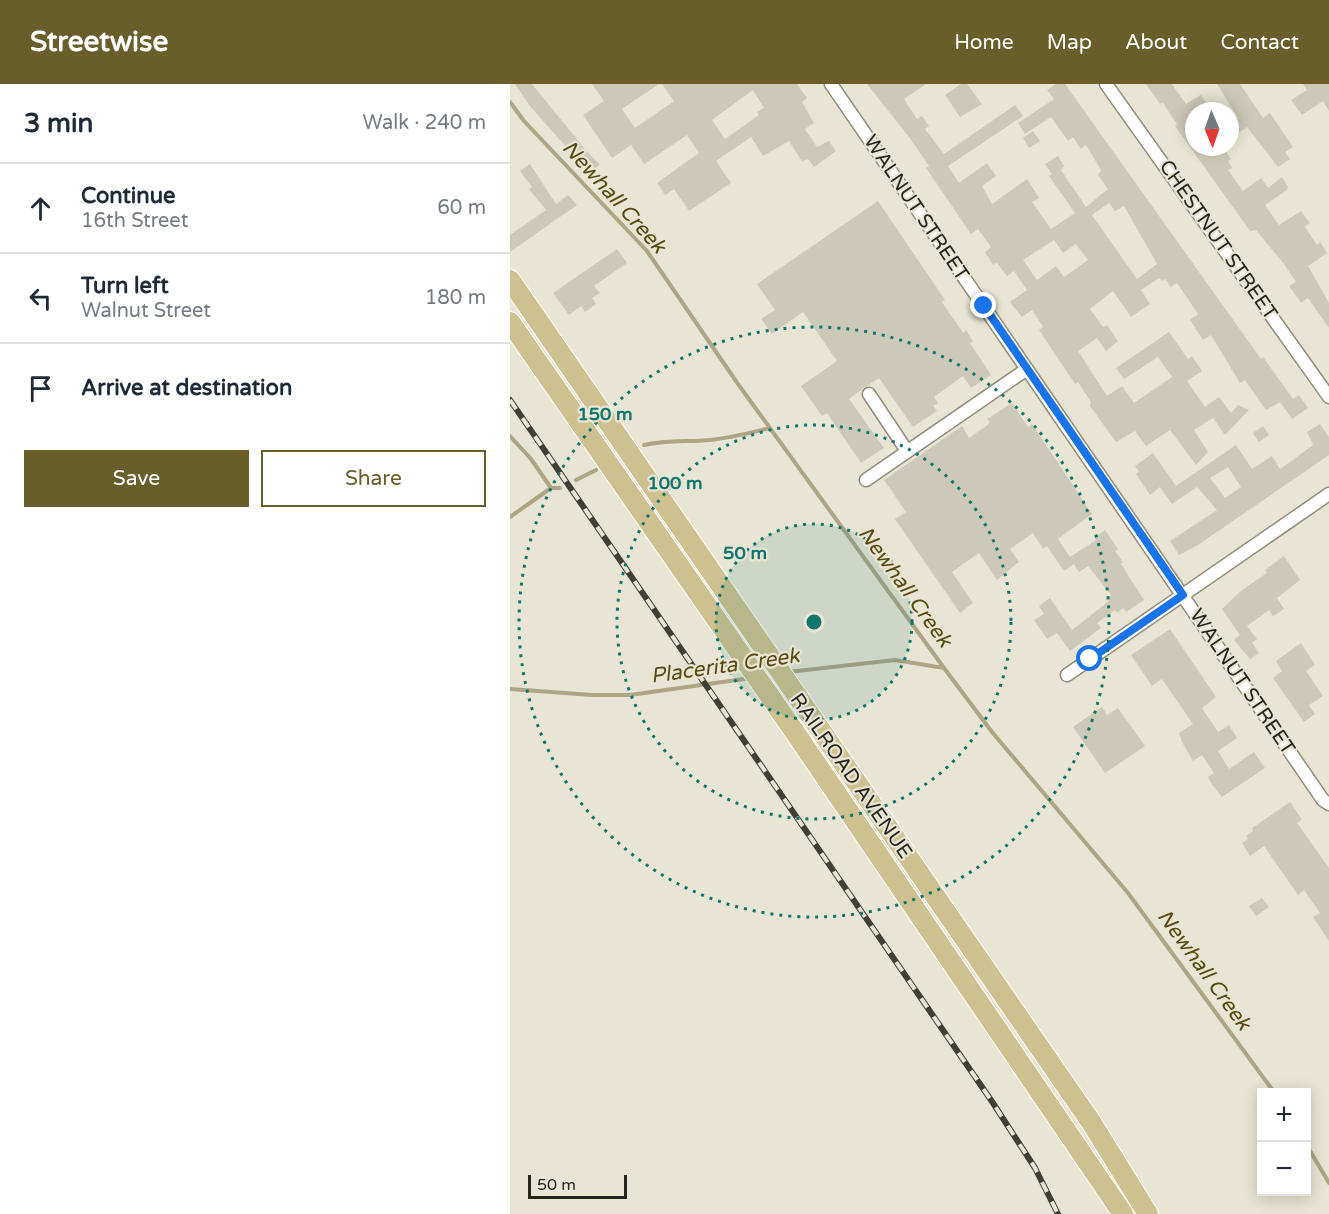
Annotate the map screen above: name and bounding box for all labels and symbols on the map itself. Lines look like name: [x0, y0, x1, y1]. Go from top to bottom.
north arrow: [1185, 102, 1239, 156]
street label: WALNUT STREET: [858, 130, 974, 286]
water label: Newhall Creek: [557, 136, 672, 260]
street label: CHESTNUT STREET: [1154, 155, 1282, 325]
route end: [970, 292, 996, 318]
text: 150 m: [577, 403, 633, 425]
text: 100 m: [647, 472, 703, 494]
water label: Newhall Creek: [853, 522, 958, 653]
text: 50 m: [723, 542, 767, 564]
street label: WALNUT STREET: [1184, 604, 1300, 760]
centre of rings: [804, 612, 824, 632]
water label: Placerita Creek: [649, 643, 803, 689]
route start: [1076, 645, 1102, 671]
street label: RAILROAD AVENUE: [785, 689, 917, 863]
water label: Newhall Creek: [1152, 905, 1257, 1036]
scale bar: [528, 1172, 627, 1200]

